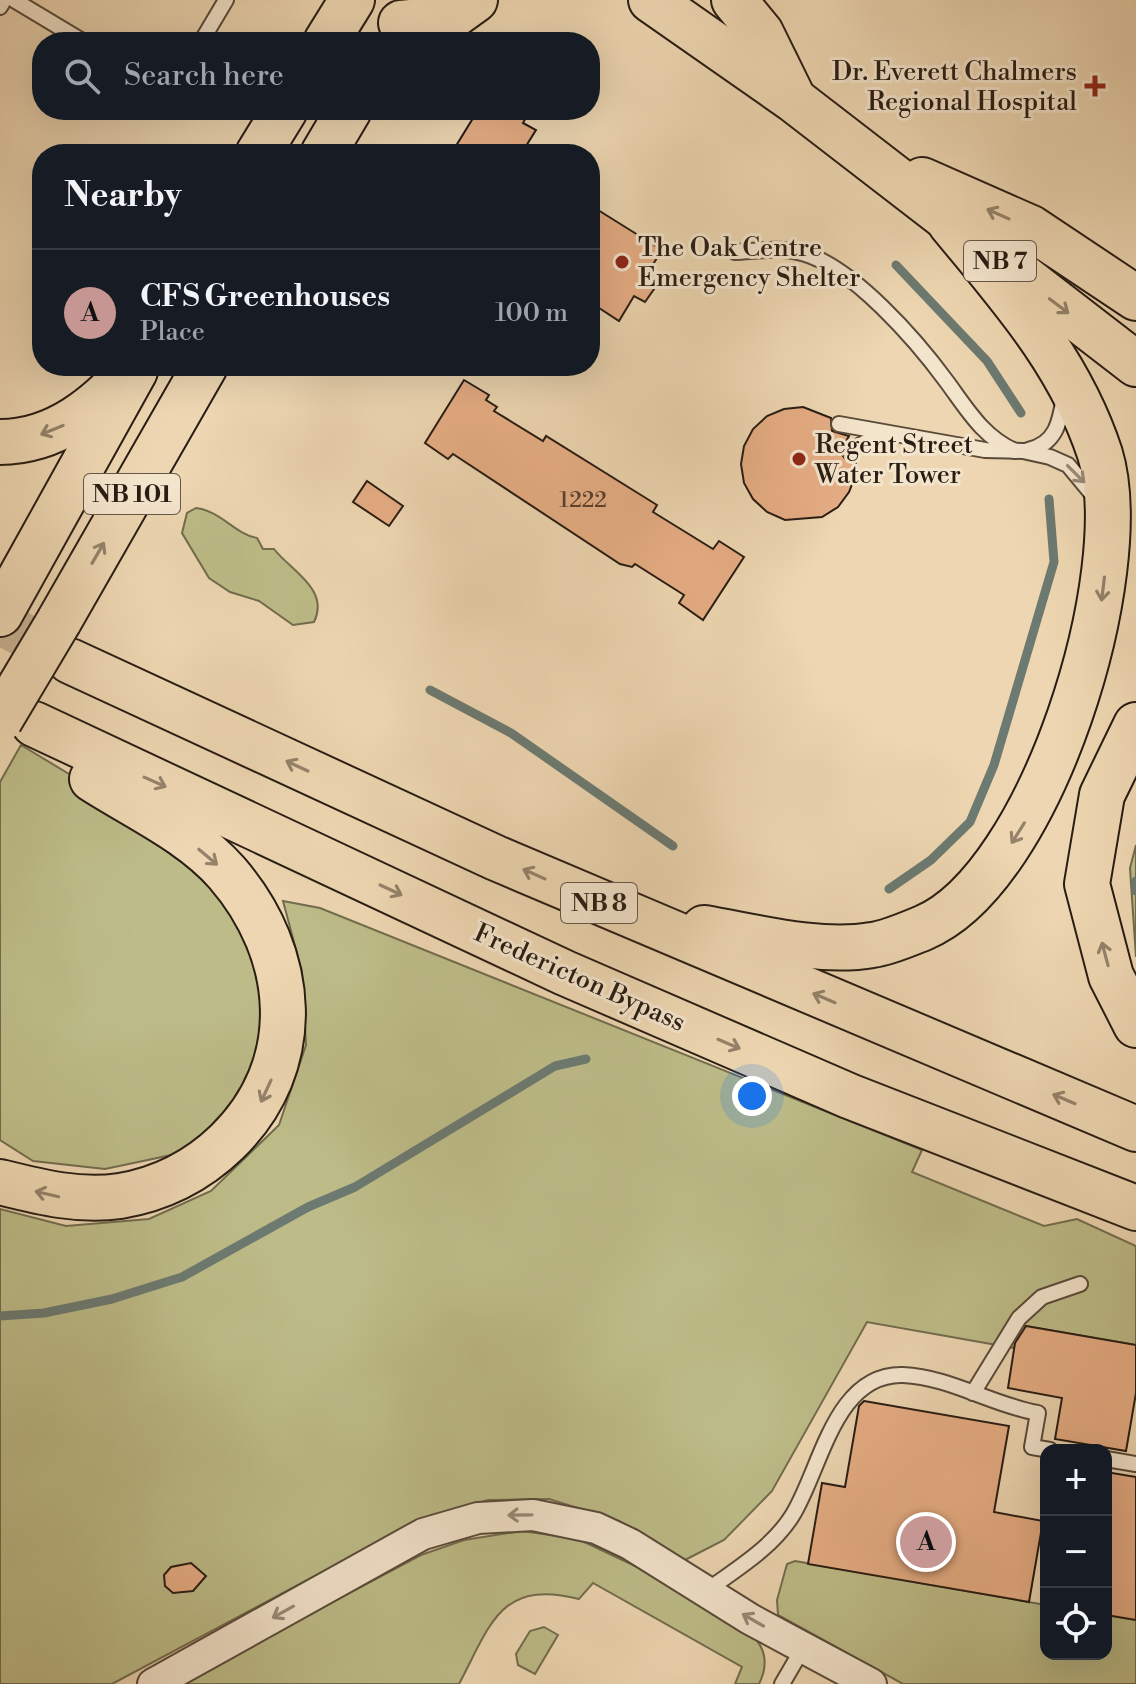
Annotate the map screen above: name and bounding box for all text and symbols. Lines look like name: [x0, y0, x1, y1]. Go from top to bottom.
search box: [32, 32, 600, 120]
icon: search: [60, 54, 104, 98]
place label: Dr. Everett Chalmers Regional Hospital: [832, 56, 1077, 118]
text: Search here: [124, 57, 284, 95]
marker: Dr. Everett Chalmers Regional Hospital: [1084, 75, 1106, 97]
text: Nearby: [64, 175, 182, 217]
one-way arrow: [987, 206, 1011, 221]
place label: The Oak Centre Emergency Shelter: [638, 232, 860, 294]
road number: NB 7: [964, 241, 1036, 281]
marker: The Oak Centre Emergency Shelter: [613, 253, 631, 271]
text: CFS Greenhouses: [140, 278, 390, 316]
text: A: [81, 297, 99, 329]
text: 100 m: [495, 297, 568, 329]
one-way arrow: [1048, 297, 1069, 314]
text: Place: [140, 316, 205, 348]
one-way arrow: [40, 424, 65, 438]
place label: Regent Street Water Tower: [814, 429, 973, 491]
marker: Regent Street Water Tower: [790, 450, 808, 468]
one-way arrow: [1066, 464, 1085, 484]
road number: NB 101: [84, 474, 180, 514]
house number: 1222: [559, 487, 607, 514]
one-way arrow: [90, 542, 106, 565]
one-way arrow: [1095, 575, 1110, 602]
one-way arrow: [286, 758, 310, 773]
one-way arrow: [142, 775, 166, 790]
one-way arrow: [1010, 821, 1026, 844]
one-way arrow: [197, 848, 217, 866]
one-way arrow: [522, 866, 547, 881]
one-way arrow: [378, 883, 402, 898]
road number: NB 8: [561, 883, 637, 923]
street label: Fredericton Bypass: [469, 917, 690, 1039]
one-way arrow: [1097, 942, 1112, 967]
one-way arrow: [813, 990, 837, 1004]
one-way arrow: [716, 1038, 741, 1053]
your location: [732, 1076, 772, 1116]
one-way arrow: [258, 1079, 273, 1103]
one-way arrow: [1052, 1090, 1077, 1105]
one-way arrow: [35, 1185, 60, 1200]
map controls: [1040, 1444, 1112, 1660]
button: +: [1040, 1444, 1112, 1516]
one-way arrow: [507, 1507, 534, 1523]
pin: A: [900, 1512, 952, 1572]
button: −: [1040, 1516, 1112, 1588]
button: locate: [1040, 1588, 1112, 1660]
one-way arrow: [272, 1604, 295, 1620]
one-way arrow: [742, 1612, 766, 1627]

